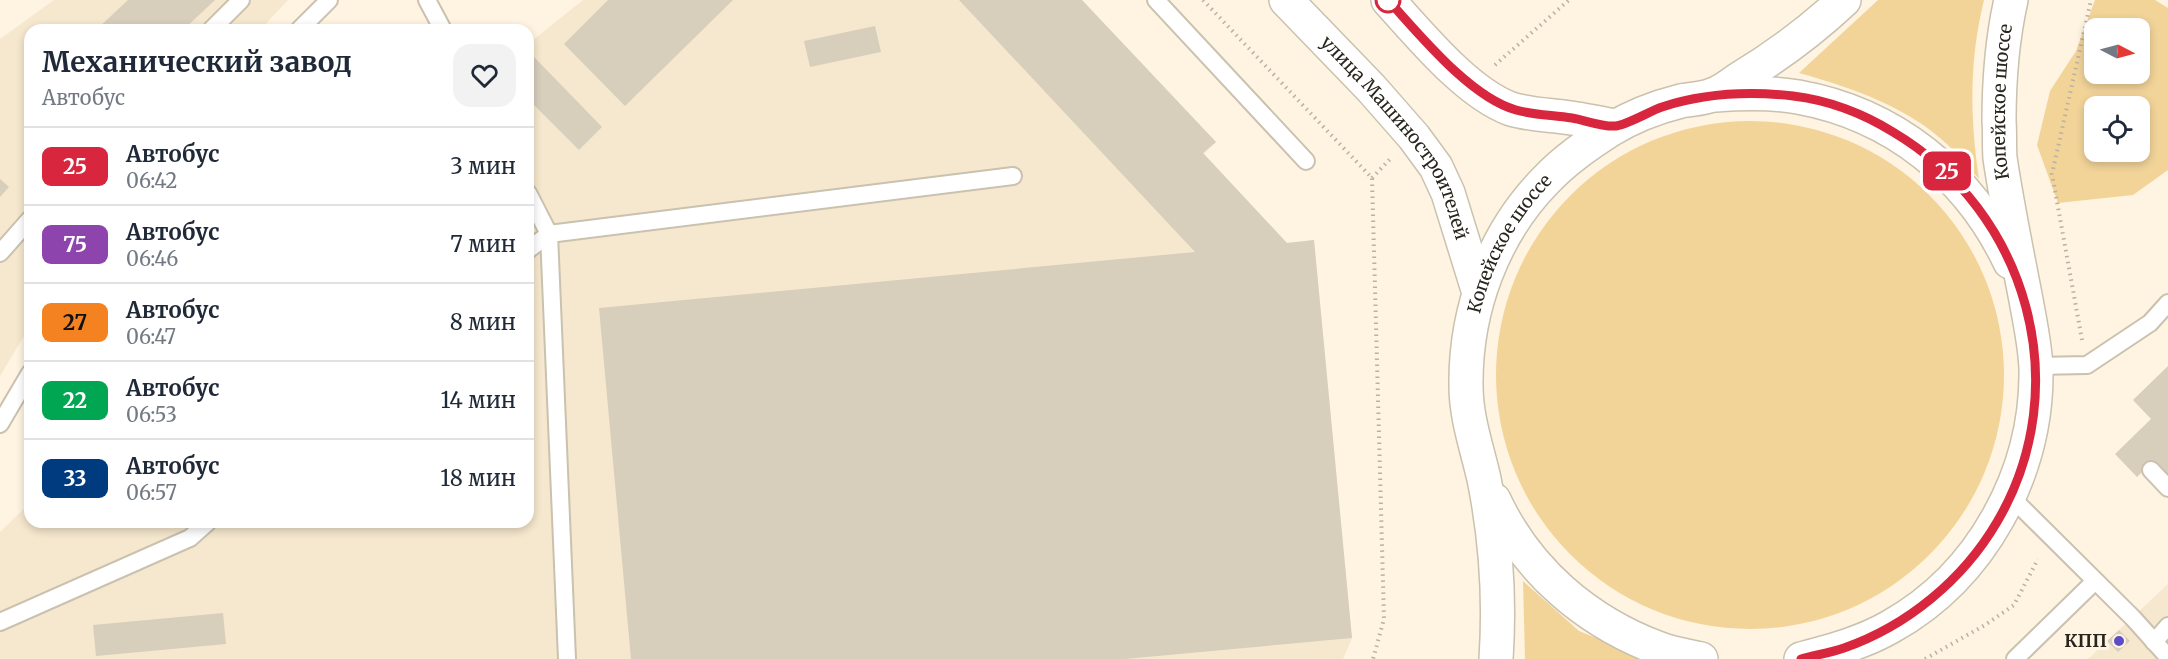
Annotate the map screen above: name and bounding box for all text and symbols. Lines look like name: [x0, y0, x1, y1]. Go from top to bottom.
unlabelled marker: [1375, 0, 1401, 13]
north arrow: [2084, 18, 2150, 84]
map controls: [2084, 18, 2150, 162]
street label: Копейское шоссе: [1987, 22, 2017, 182]
street label: улица Машиностроителей: [1316, 31, 1474, 242]
text: Механический завод: [42, 44, 352, 80]
button: heart: [453, 44, 516, 107]
text: Автобус: [42, 85, 125, 110]
button: locate: [2084, 96, 2150, 162]
text: Автобус: [126, 140, 219, 168]
text: 3 мин: [450, 152, 516, 180]
line badge: 25: [1920, 152, 1974, 190]
text: 25: [63, 153, 87, 180]
text: 25: [1935, 158, 1959, 185]
text: 06:42: [126, 168, 177, 193]
street label: Копейское шоссе: [1462, 169, 1556, 315]
text: Автобус: [126, 218, 219, 246]
text: 7 мин: [450, 230, 516, 258]
text: 75: [63, 231, 87, 258]
text: 06:46: [126, 246, 178, 271]
text: Автобус: [126, 296, 219, 324]
text: 8 мин: [450, 308, 516, 336]
text: 27: [63, 309, 87, 336]
text: 06:47: [126, 324, 176, 349]
text: Автобус: [126, 374, 219, 402]
text: 14 мин: [440, 386, 516, 414]
text: 22: [63, 387, 87, 414]
text: 06:53: [126, 402, 177, 427]
text: Автобус: [126, 452, 219, 480]
text: 18 мин: [440, 464, 516, 492]
text: 33: [63, 465, 87, 492]
text: 06:57: [126, 480, 177, 505]
place label: КПП: [2064, 629, 2107, 652]
marker: КПП: [2112, 634, 2126, 648]

